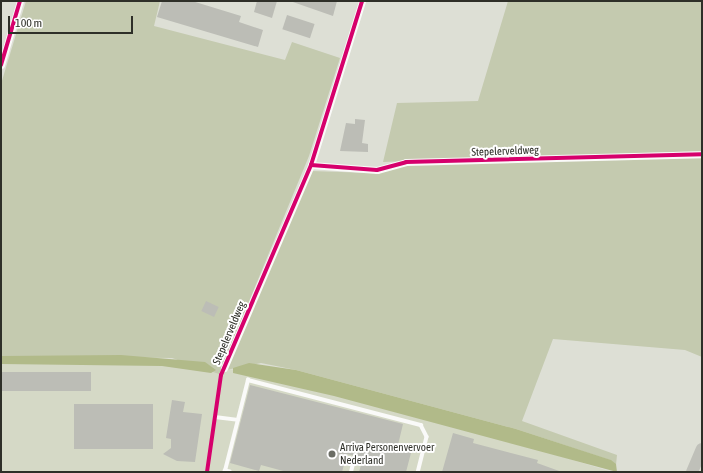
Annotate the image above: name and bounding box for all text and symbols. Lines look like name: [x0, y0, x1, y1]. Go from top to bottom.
scale bar: [10, 8, 135, 34]
text: 100 m: [15, 16, 42, 30]
street label: Stepelerveldweg: [471, 143, 539, 159]
street label: Stepelerveldweg: [210, 299, 248, 367]
place label: Arriva Personenvervoer Nederland: [340, 441, 434, 467]
marker: Arriva Personenvervoer Nederland: [327, 449, 337, 459]

